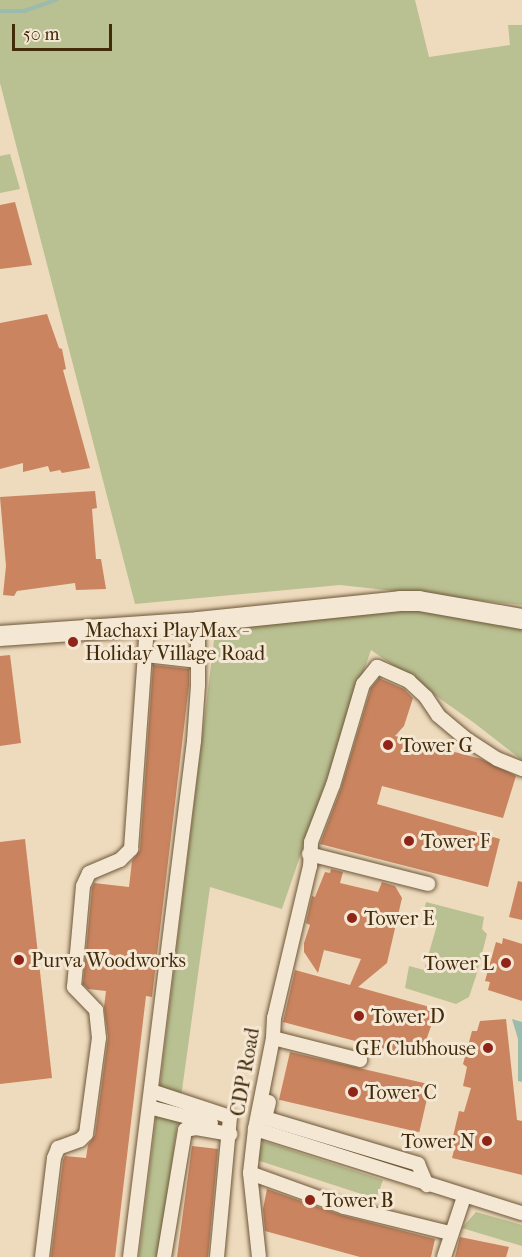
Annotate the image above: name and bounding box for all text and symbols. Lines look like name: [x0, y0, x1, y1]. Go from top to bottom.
scale bar: [15, 12, 116, 50]
text: 50 m: [23, 24, 59, 45]
place label: Machaxi PlayMax - Holiday Village Road: [85, 618, 265, 665]
marker: Machaxi PlayMax - Holiday Village Road: [66, 635, 80, 649]
place label: Tower G: [400, 733, 473, 757]
marker: Tower G: [381, 738, 395, 752]
place label: Tower F: [421, 829, 490, 853]
marker: Tower F: [402, 834, 416, 848]
place label: Tower E: [364, 906, 435, 930]
marker: Tower E: [345, 911, 359, 925]
place label: Purva Woodworks: [31, 948, 186, 972]
place label: Tower L: [423, 951, 494, 975]
marker: Purva Woodworks: [12, 953, 26, 967]
marker: Tower L: [499, 956, 513, 970]
place label: Tower D: [371, 1004, 445, 1028]
marker: Tower D: [352, 1009, 366, 1023]
street label: CDP Road: [225, 1026, 265, 1118]
place label: GE Clubhouse: [355, 1036, 476, 1060]
marker: GE Clubhouse: [481, 1041, 495, 1055]
place label: Tower C: [365, 1080, 437, 1104]
marker: Tower C: [346, 1085, 360, 1099]
place label: Tower N: [401, 1129, 475, 1153]
marker: Tower N: [480, 1134, 494, 1148]
place label: Tower B: [322, 1188, 394, 1212]
marker: Tower B: [303, 1193, 317, 1207]

